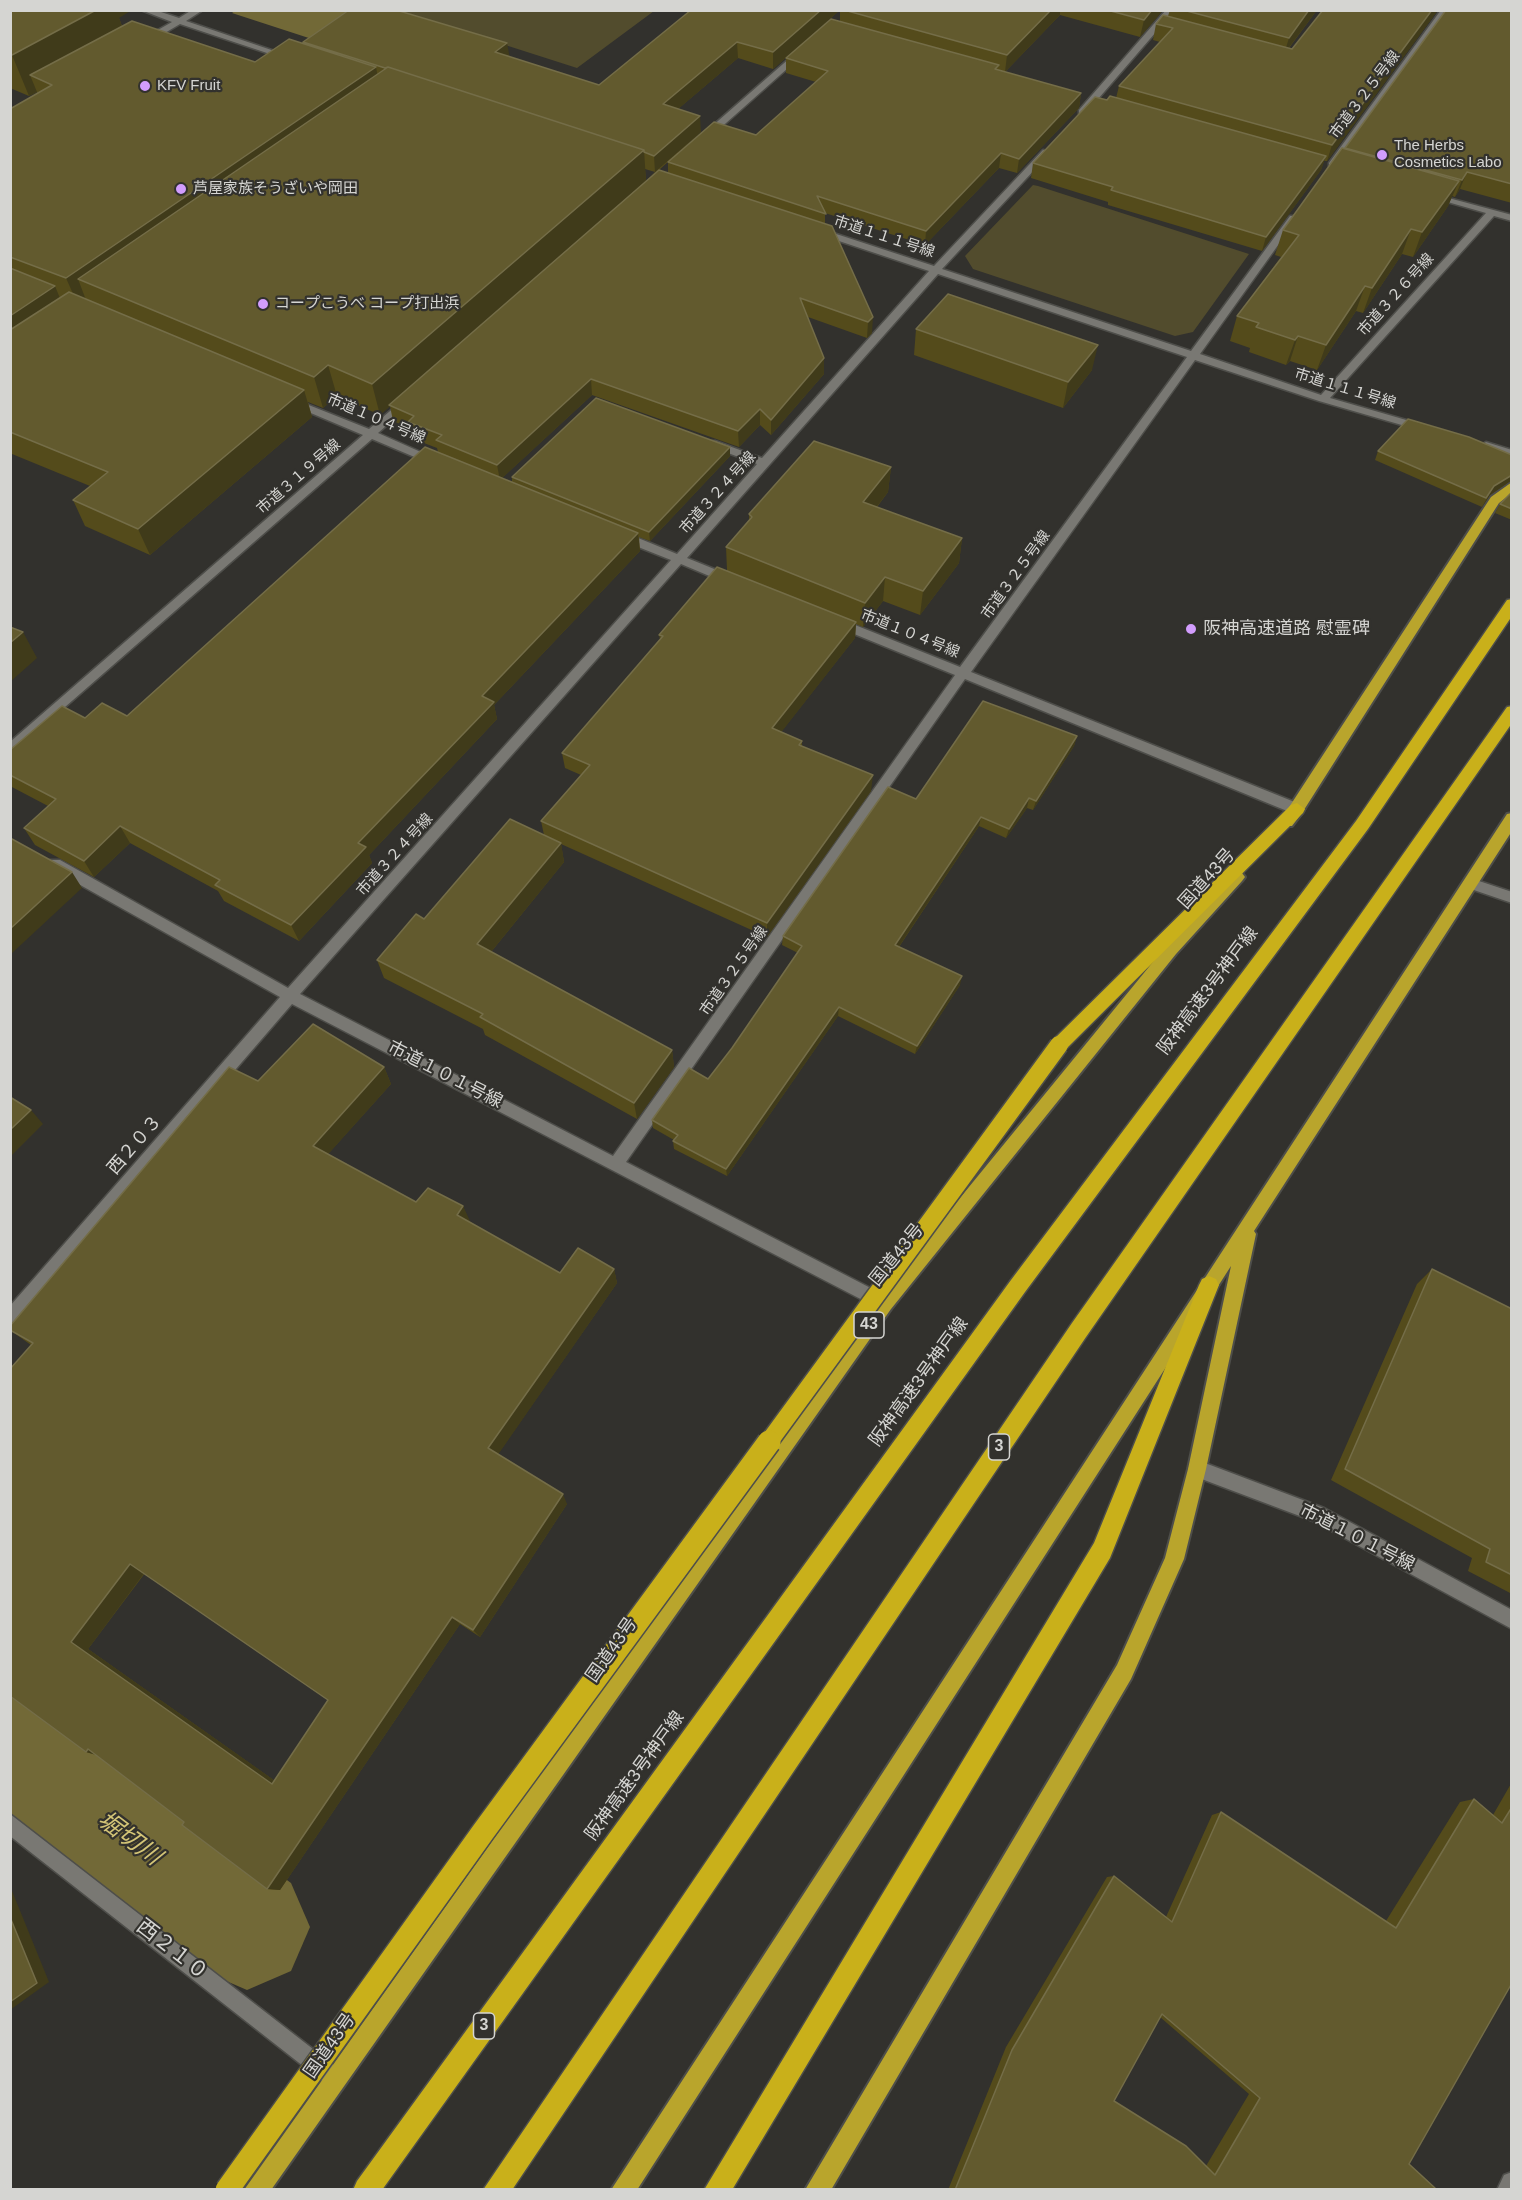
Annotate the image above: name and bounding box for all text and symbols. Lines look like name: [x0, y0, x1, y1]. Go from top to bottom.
street label: 市道３２５号線: [1326, 48, 1404, 142]
place label: KFV Fruit: [157, 77, 220, 95]
marker: KFV Fruit: [138, 79, 152, 93]
place label: The Herbs Cosmetics Labo: [1394, 137, 1502, 172]
marker: The Herbs Cosmetics Labo: [1375, 148, 1389, 162]
place label: 芦屋家族そうざいや岡田: [193, 180, 358, 198]
marker: 芦屋家族そうざいや岡田: [174, 182, 188, 196]
street label: 市道１１１号線: [831, 212, 937, 262]
street label: 市道３２６号線: [1354, 250, 1438, 340]
place label: コープこうべ コープ打出浜: [275, 295, 459, 313]
marker: コープこうべ コープ打出浜: [256, 297, 270, 311]
street label: 市道１１１号線: [1292, 365, 1398, 413]
street label: 市道１０４号線: [324, 390, 428, 448]
street label: 市道３１９号線: [253, 436, 345, 518]
street label: 市道３２４号線: [676, 448, 760, 538]
street label: 市道３２５号線: [978, 527, 1054, 623]
street label: 市道１０４号線: [858, 606, 962, 662]
place label: 阪神高速道路 慰霊碑: [1203, 618, 1370, 640]
marker: 阪神高速道路 慰霊碑: [1184, 622, 1198, 636]
street label: 市道３２４号線: [353, 810, 437, 900]
street label: 国道43号: [1174, 844, 1240, 914]
street label: 市道３２５号線: [697, 923, 771, 1019]
street label: 阪神高速3号神戸線: [1153, 923, 1263, 1059]
street label: 市道１０１号線: [384, 1037, 506, 1113]
street label: 西２０３: [103, 1111, 167, 1179]
street label: 国道43号: [865, 1219, 929, 1291]
road number: 43: [854, 1312, 884, 1338]
street label: 阪神高速3号神戸線: [865, 1313, 973, 1451]
road number: 3: [988, 1434, 1010, 1460]
street label: 市道１０１号線: [1296, 1500, 1418, 1576]
street label: 国道43号: [582, 1613, 642, 1687]
street label: 阪神高速3号神戸線: [581, 1707, 689, 1845]
water label: 堀切川: [92, 1806, 166, 1872]
street label: 西２１０: [131, 1914, 213, 1986]
street label: 国道43号: [300, 2009, 360, 2083]
road number: 3: [474, 2013, 494, 2039]

